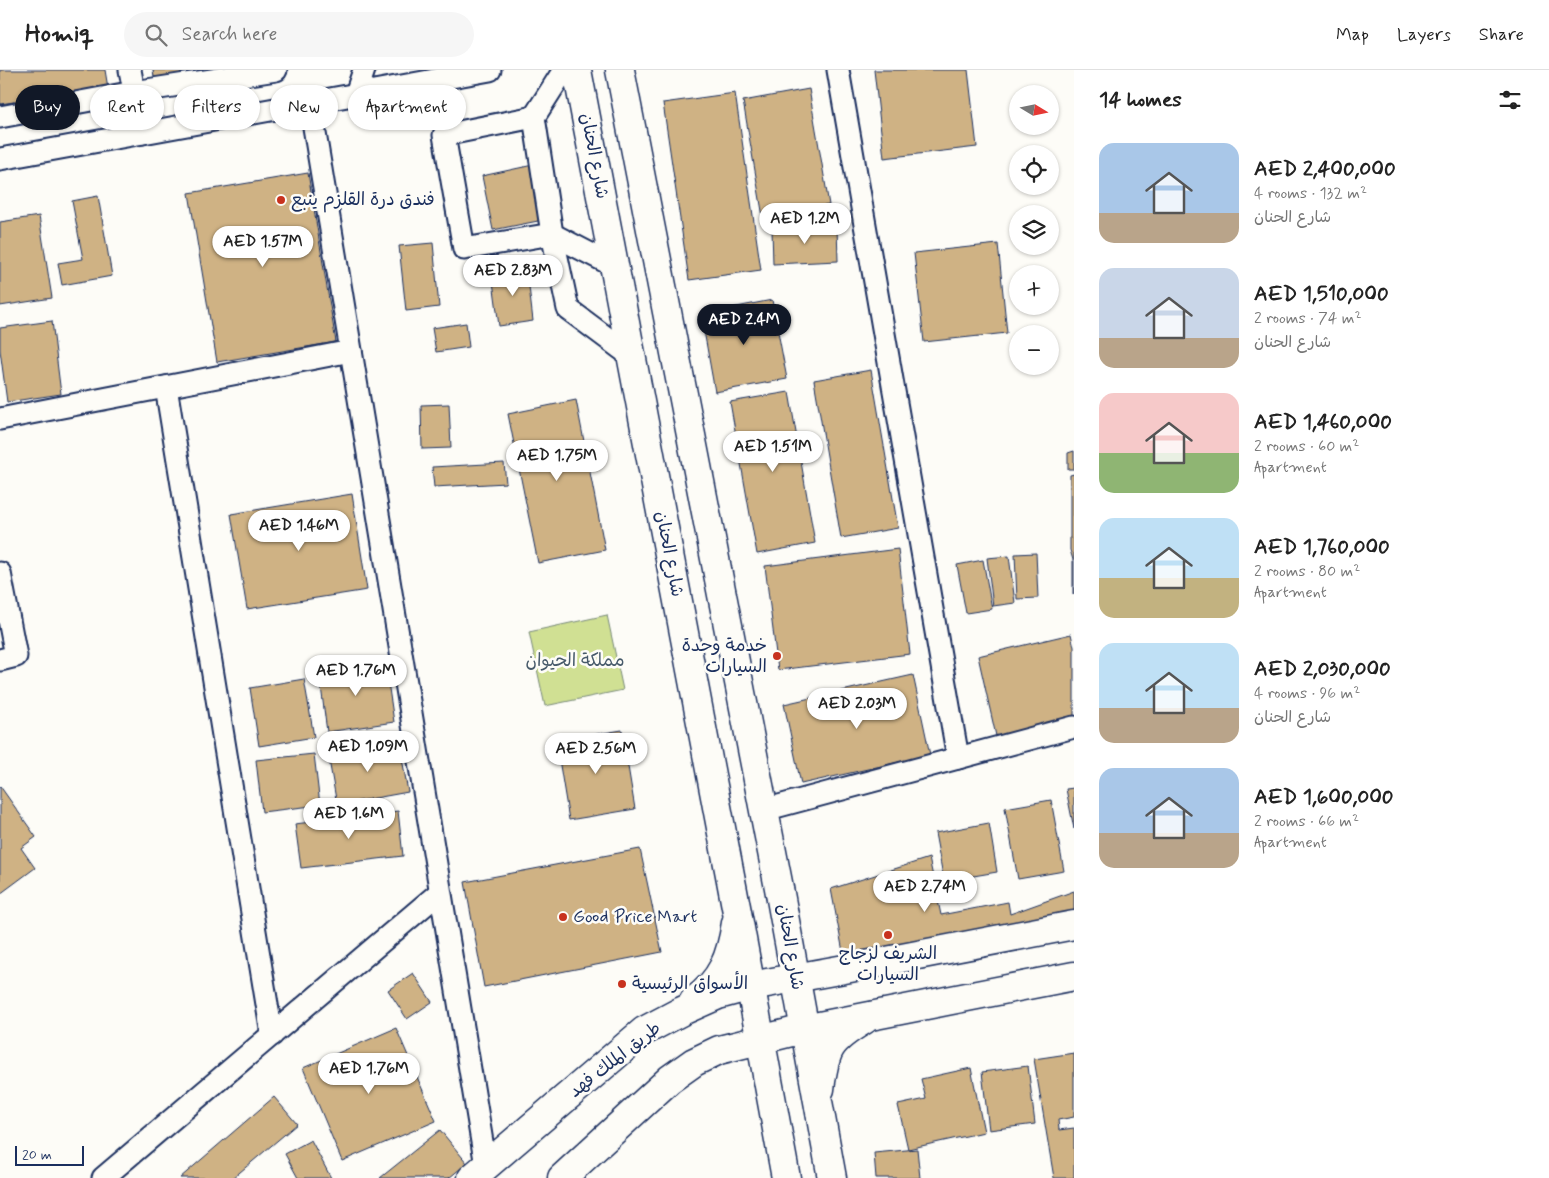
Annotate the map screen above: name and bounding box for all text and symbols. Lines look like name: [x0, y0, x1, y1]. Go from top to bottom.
search box: [124, 12, 474, 57]
text: Homiq: [25, 19, 94, 50]
icon: search: [142, 21, 170, 49]
text: Search here: [182, 22, 277, 47]
text: Map: [1336, 23, 1369, 47]
text: Layers: [1397, 23, 1451, 47]
text: Share: [1479, 23, 1524, 47]
chip: Buy: [15, 85, 80, 130]
chip: Rent: [90, 85, 164, 130]
chip: Filters: [174, 85, 260, 130]
chip: New: [270, 85, 338, 130]
chip: Apartment: [348, 85, 466, 130]
north arrow: [1009, 85, 1059, 135]
map controls: [1009, 85, 1059, 375]
text: 14 homes: [1099, 86, 1182, 114]
icon: filters: [1496, 86, 1524, 114]
street label: شارع الحنان: [574, 111, 614, 201]
button: locate: [1009, 145, 1059, 195]
text: AED 2,400,000: [1254, 155, 1396, 183]
icon: home: [1139, 163, 1199, 223]
text: 4 rooms · 132 m²: [1254, 183, 1367, 204]
place label: فندق درة القلزم ينبع: [291, 188, 435, 213]
marker: فندق درة القلزم ينبع: [275, 194, 287, 206]
pin: AED 1.2M: [753, 202, 857, 245]
button: layers: [1009, 205, 1059, 255]
text: شارع الحنان: [1254, 207, 1331, 228]
text: AED 1.2M: [770, 208, 840, 229]
pin: AED 1.57M: [206, 226, 320, 268]
text: AED 1.57M: [223, 231, 303, 252]
pin: AED 2.83M: [456, 254, 570, 297]
text: AED 2.83M: [474, 260, 552, 281]
button: +: [1009, 265, 1059, 315]
text: AED 1,510,000: [1254, 280, 1389, 308]
icon: home: [1139, 288, 1199, 348]
pin: AED 2.4M: [692, 304, 796, 346]
text: 2 rooms · 74 m²: [1254, 308, 1362, 329]
text: AED 2.4M: [708, 309, 780, 330]
button: −: [1009, 325, 1059, 375]
text: شارع الحنان: [1254, 332, 1331, 353]
text: AED 1,460,000: [1254, 408, 1392, 436]
icon: home: [1139, 413, 1199, 473]
pin: AED 1.51M: [716, 430, 830, 473]
text: AED 1.51M: [734, 436, 812, 457]
text: 2 rooms · 60 m²: [1254, 436, 1359, 457]
pin: AED 1.75M: [500, 440, 614, 482]
text: AED 1.75M: [517, 445, 597, 466]
text: Apartment: [1254, 457, 1327, 478]
street label: شارع الحنان: [649, 509, 689, 599]
pin: AED 1.46M: [242, 510, 356, 552]
text: AED 1.46M: [259, 515, 339, 536]
text: AED 1,760,000: [1254, 533, 1390, 561]
icon: home: [1139, 538, 1199, 598]
text: 2 rooms · 80 m²: [1254, 561, 1360, 582]
text: Apartment: [1254, 582, 1327, 603]
place label: خدمة وحدة السيارات: [682, 634, 767, 679]
park label: مملكة الحيوان: [525, 649, 625, 673]
marker: خدمة وحدة السيارات: [771, 650, 783, 662]
pin: AED 1.76M: [299, 654, 413, 697]
text: AED 2,030,000: [1254, 655, 1391, 683]
text: AED 1.76M: [316, 660, 396, 681]
icon: home: [1139, 663, 1199, 723]
text: 4 rooms · 96 m²: [1254, 683, 1360, 704]
pin: AED 2.03M: [800, 688, 914, 730]
text: AED 2.03M: [818, 693, 896, 714]
text: شارع الحنان: [1254, 707, 1331, 728]
pin: AED 1.09M: [311, 730, 425, 773]
pin: AED 2.56M: [539, 732, 653, 775]
text: AED 1.09M: [328, 736, 408, 757]
text: AED 2.56M: [556, 738, 636, 759]
text: AED 1,600,000: [1254, 783, 1394, 811]
icon: home: [1139, 788, 1199, 848]
pin: AED 1.6M: [297, 798, 401, 840]
text: AED 1.6M: [314, 803, 384, 824]
text: 2 rooms · 66 m²: [1254, 811, 1359, 832]
text: Apartment: [1254, 832, 1327, 853]
pin: AED 2.74M: [868, 870, 982, 913]
text: AED 2.74M: [884, 876, 966, 897]
street label: شارع الحنان: [771, 902, 809, 992]
place label: Good Price Mart: [573, 905, 698, 929]
marker: Good Price Mart: [557, 911, 569, 923]
marker: الشريف لزجاج السيارات: [882, 929, 894, 941]
place label: الشريف لزجاج السيارات: [839, 942, 937, 987]
place label: الأسواق الرئيسية: [632, 971, 748, 996]
marker: الأسواق الرئيسية: [616, 978, 628, 990]
street label: طريق الملك فهد: [564, 1016, 666, 1104]
pin: AED 1.76M: [312, 1052, 426, 1095]
text: AED 1.76M: [329, 1058, 409, 1079]
scale bar: [15, 1143, 84, 1166]
text: 20 m: [22, 1146, 52, 1164]

